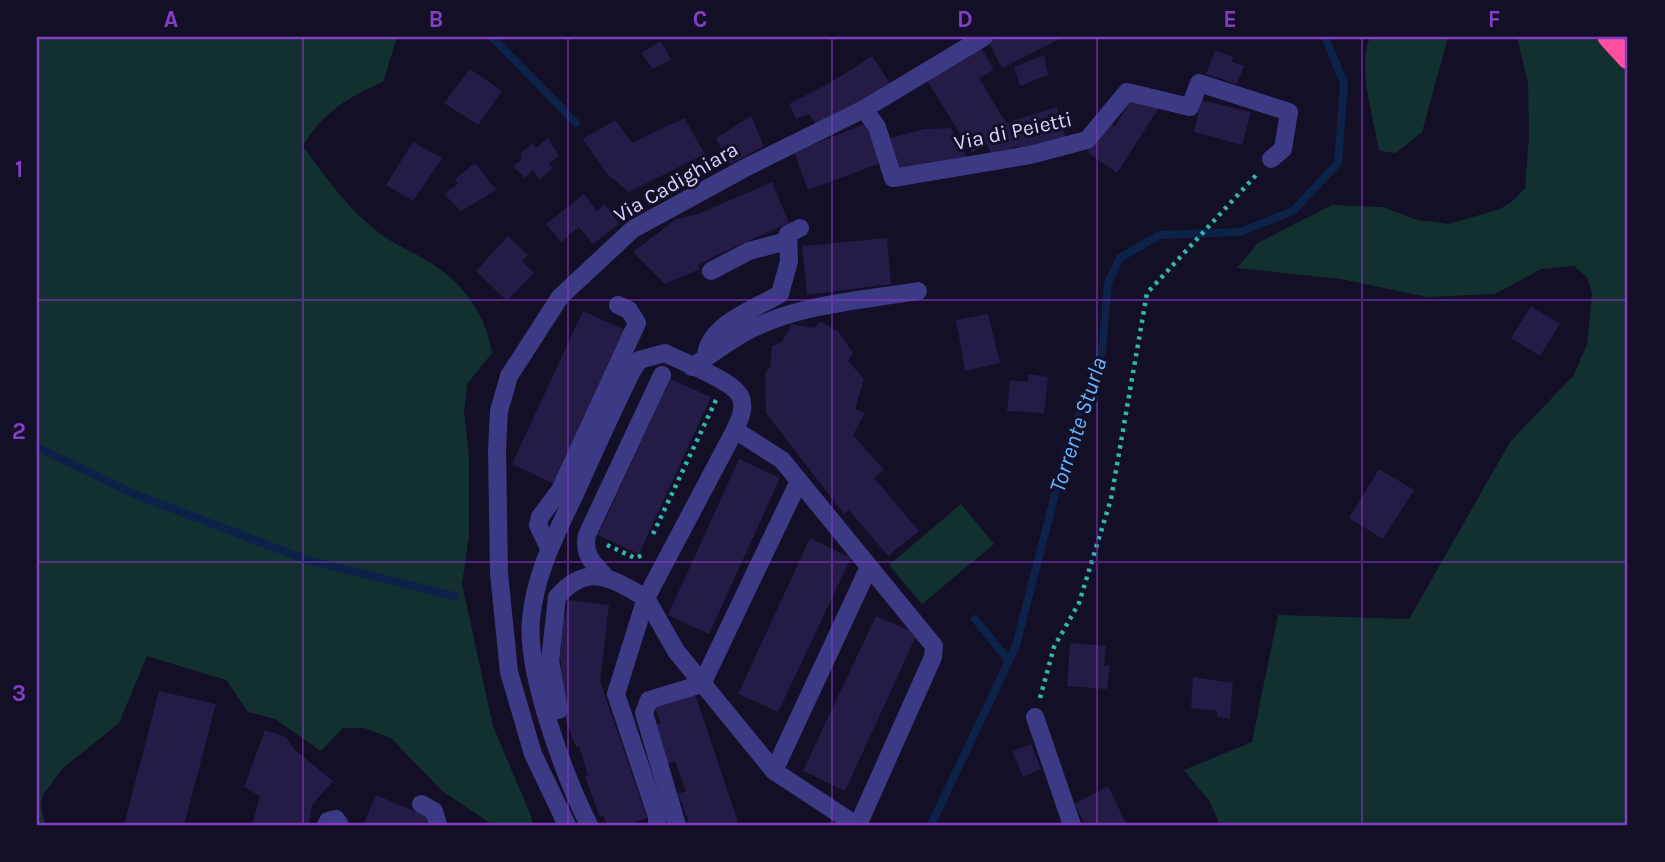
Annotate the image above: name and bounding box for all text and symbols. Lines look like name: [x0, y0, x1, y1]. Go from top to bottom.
text: A: [164, 6, 178, 33]
text: B: [429, 6, 443, 33]
text: C: [693, 6, 707, 33]
text: D: [957, 6, 973, 33]
text: E: [1223, 6, 1237, 33]
text: F: [1488, 6, 1500, 33]
street label: Via di Peietti: [952, 107, 1074, 155]
street label: Via Cadighiara: [610, 137, 742, 227]
text: 1: [15, 156, 23, 183]
water label: Torrente Sturla: [1043, 354, 1113, 496]
text: 2: [12, 418, 26, 445]
text: 3: [12, 680, 26, 707]

